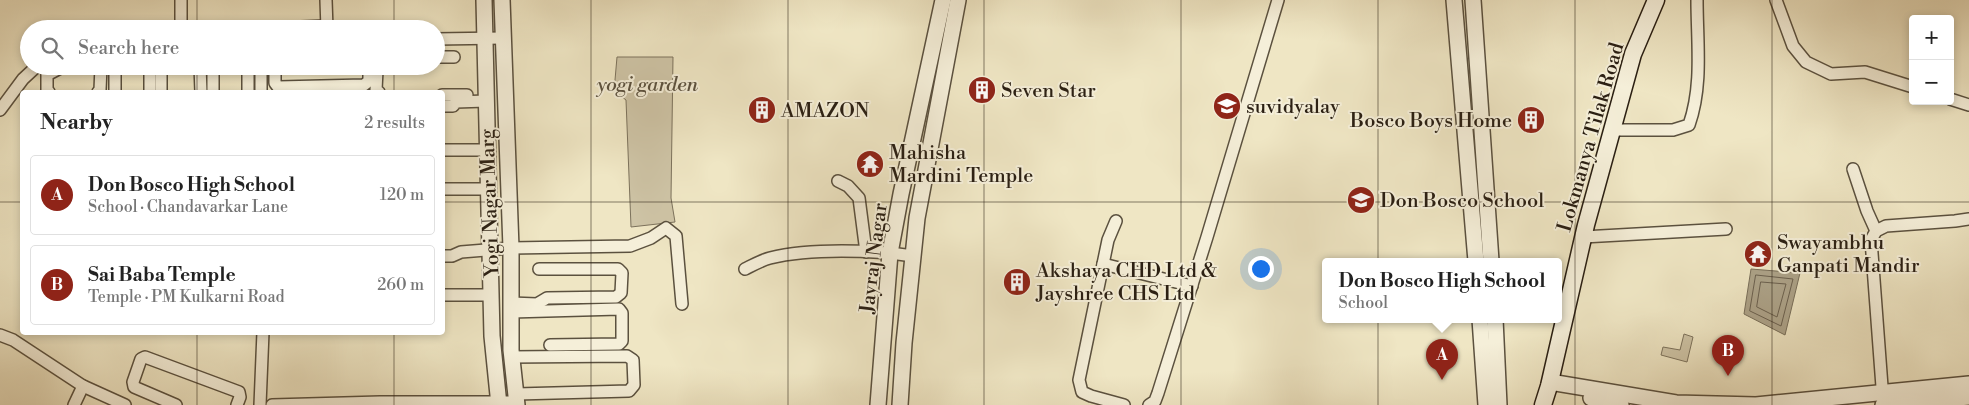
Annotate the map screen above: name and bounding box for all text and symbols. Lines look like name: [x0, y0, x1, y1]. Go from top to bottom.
map controls: [1909, 15, 1954, 105]
button: +: [1909, 15, 1954, 60]
search box: [20, 20, 445, 75]
icon: search: [38, 34, 66, 62]
text: Search here: [78, 36, 179, 60]
street label: Lokmanya Tilak Road: [1552, 39, 1631, 235]
button: −: [1909, 60, 1954, 105]
park label: yogi garden: [595, 73, 699, 98]
building icon: Seven Star: [967, 75, 997, 105]
place label: Seven Star: [1001, 79, 1096, 104]
school or university icon: suvidyalay: [1212, 91, 1242, 121]
building icon: AMAZON: [747, 95, 777, 125]
place label: suvidyalay: [1246, 95, 1340, 120]
place label: AMAZON: [780, 99, 869, 124]
building icon: Bosco Boys Home: [1516, 105, 1546, 135]
place label: Bosco Boys Home: [1349, 109, 1512, 134]
text: Nearby: [40, 110, 113, 136]
text: 2 results: [364, 113, 425, 133]
street label: Yogi Nagar Marg: [475, 128, 506, 279]
place label: Mahisha Mardini Temple: [889, 141, 1033, 189]
temple icon: Mahisha Mardini Temple: [855, 149, 885, 179]
text: Don Bosco High School: [88, 173, 295, 197]
text: A: [51, 185, 63, 205]
text: 120 m: [380, 185, 424, 205]
school or university icon: Don Bosco School: [1346, 185, 1376, 215]
place label: Don Bosco School: [1380, 189, 1544, 214]
text: School · Chandavarkar Lane: [88, 197, 288, 217]
street label: Jayraj Nagar: [855, 201, 894, 316]
place label: Swayambhu Ganpati Mandir: [1777, 231, 1920, 279]
temple icon: Swayambhu Ganpati Mandir: [1743, 239, 1773, 269]
your location: [1248, 256, 1274, 282]
popup: [1322, 258, 1562, 323]
place label: Akshaya CHD Ltd & Jayshree CHS Ltd: [1035, 259, 1217, 307]
text: Sai Baba Temple: [88, 263, 236, 287]
building icon: Akshaya CHD Ltd & Jayshree CHS Ltd: [1002, 267, 1032, 297]
text: Don Bosco High School: [1338, 269, 1546, 293]
text: B: [51, 275, 63, 295]
text: 260 m: [377, 275, 424, 295]
text: Temple · PM Kulkarni Road: [88, 287, 285, 307]
text: School: [1338, 293, 1388, 313]
pin: B: [1712, 335, 1744, 376]
pin: A: [1426, 339, 1458, 380]

